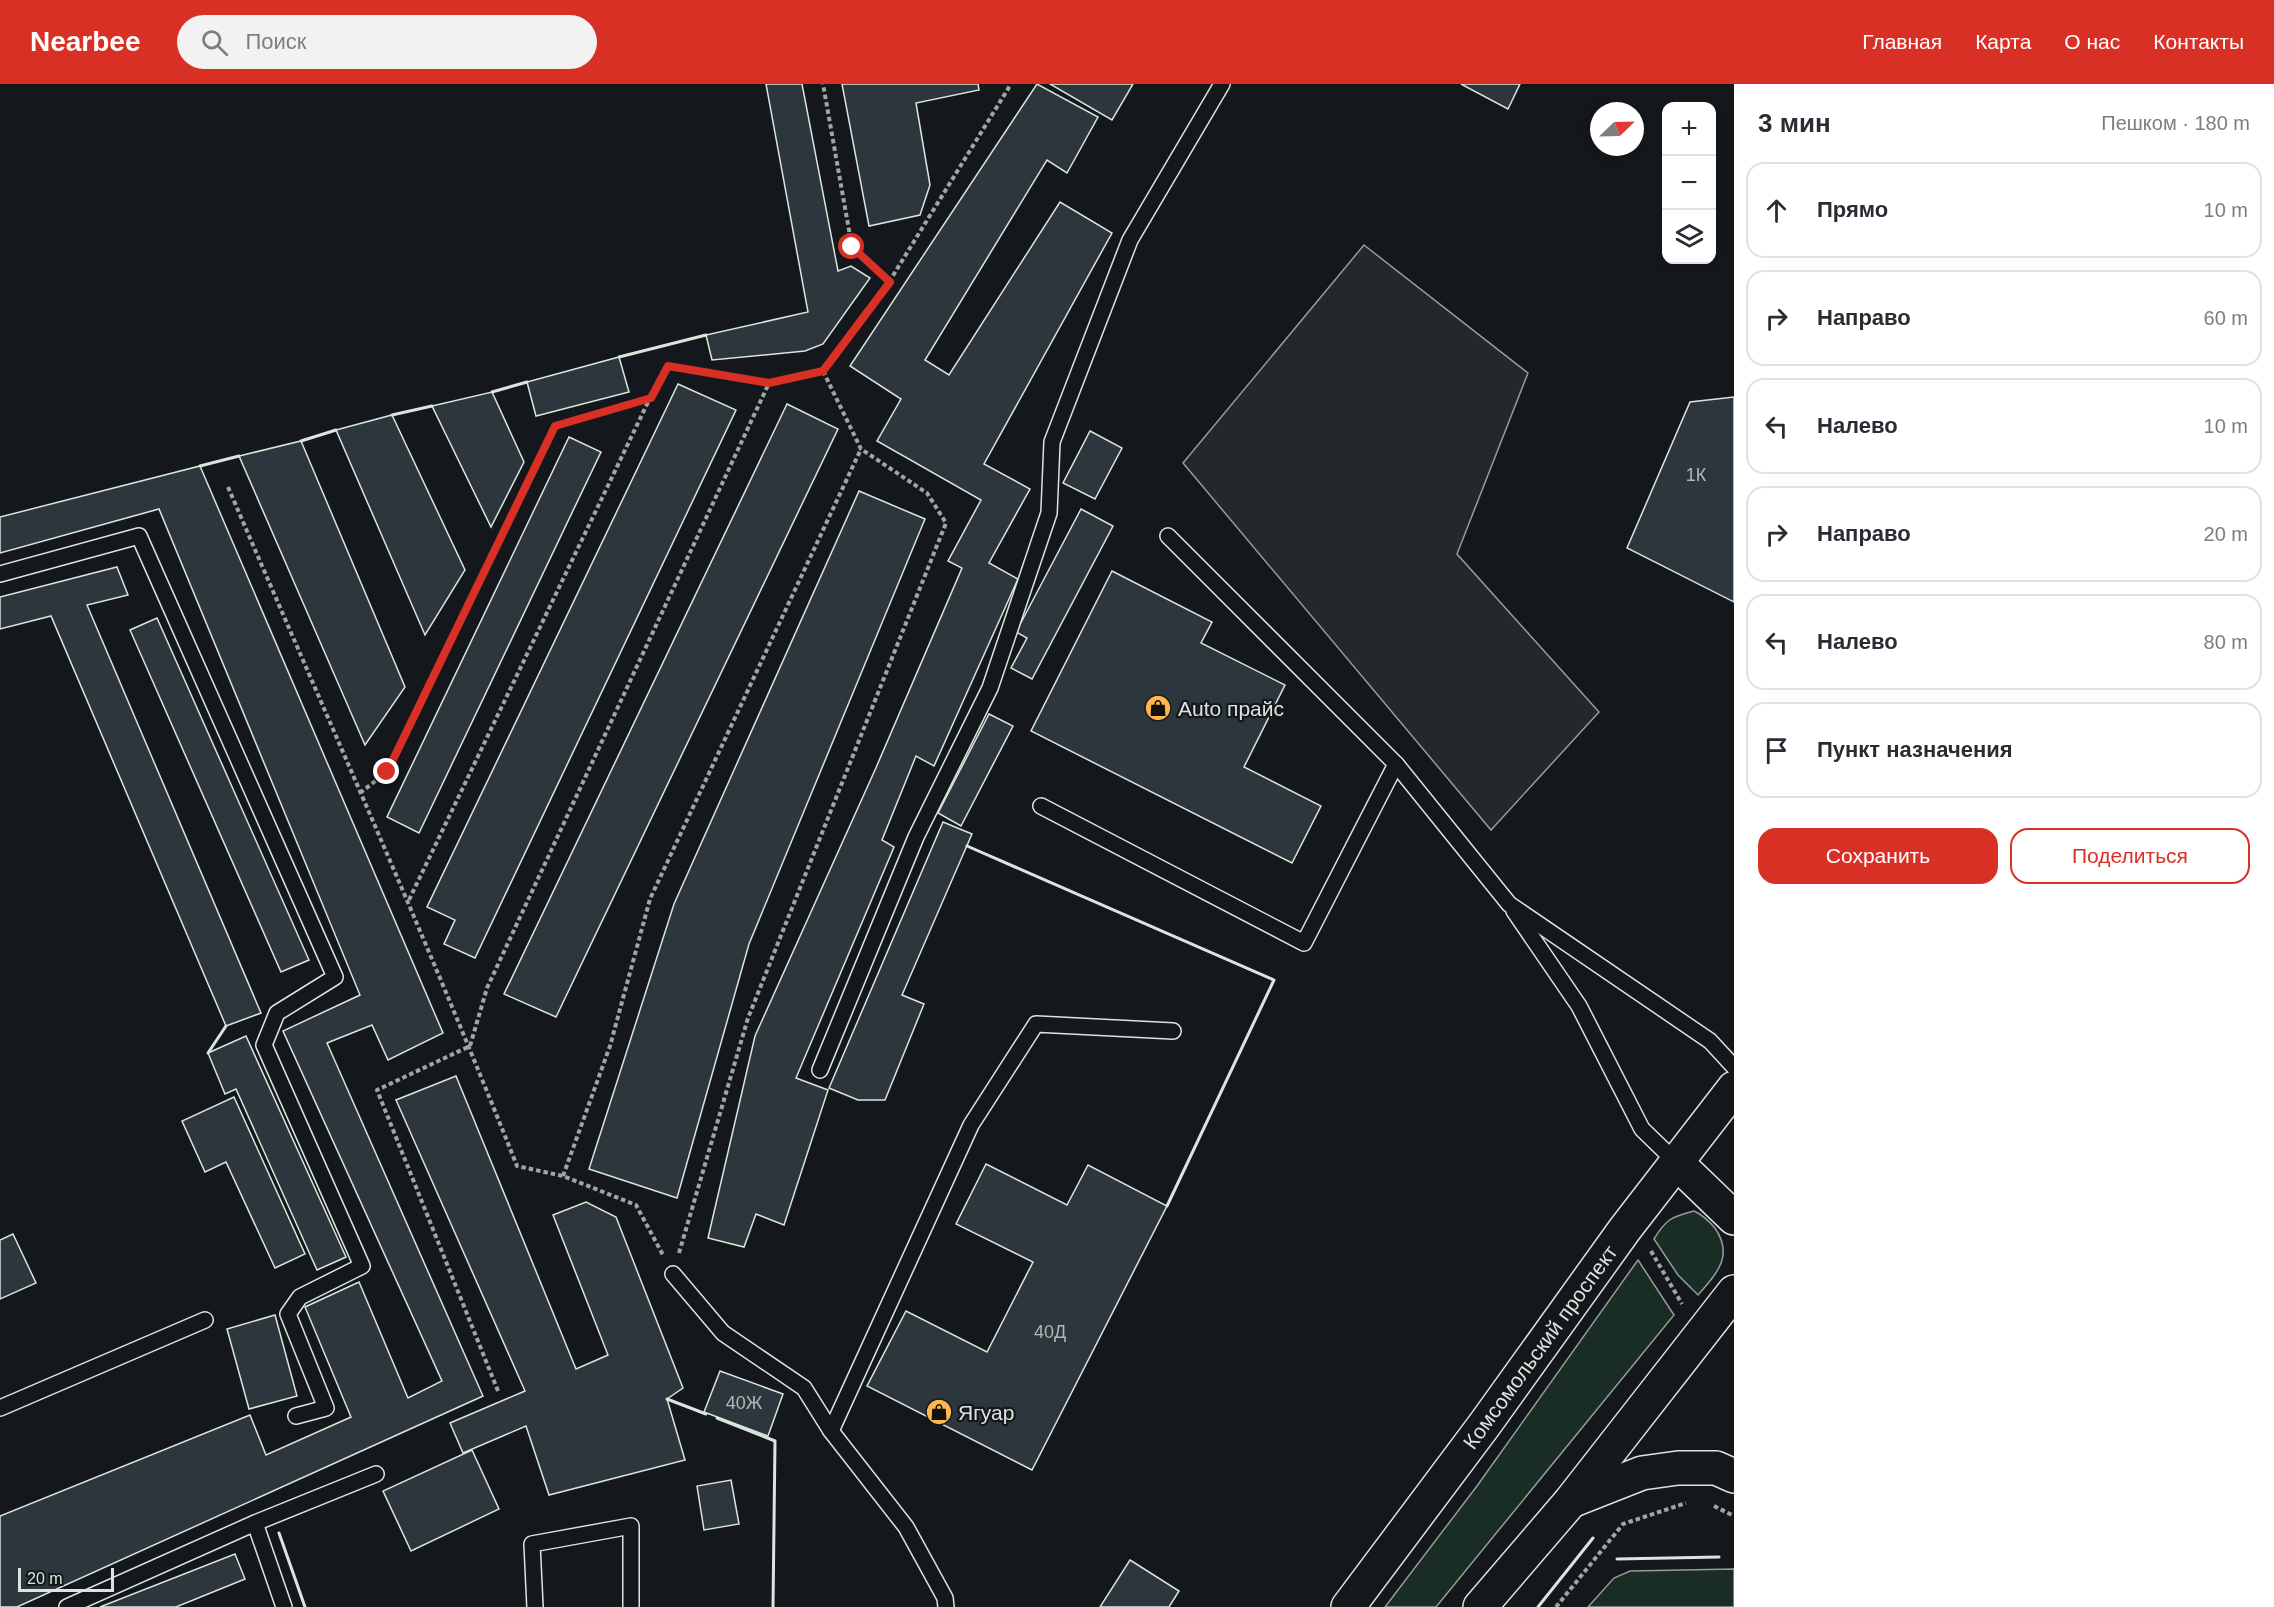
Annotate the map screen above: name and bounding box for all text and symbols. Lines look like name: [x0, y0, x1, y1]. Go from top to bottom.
search box: [177, 15, 597, 69]
text: Nearbee: [30, 26, 141, 57]
icon: search: [198, 26, 231, 59]
text: Поиск: [246, 29, 306, 54]
text: Главная: [1862, 30, 1942, 53]
text: Карта: [1975, 30, 2031, 53]
text: О нас: [2064, 30, 2120, 53]
text: Контакты: [2153, 30, 2244, 53]
north arrow: [1590, 102, 1644, 156]
map controls: [1662, 102, 1716, 264]
button: +: [1662, 102, 1716, 156]
text: 3 мин: [1758, 108, 1831, 138]
text: Пешком · 180 m: [2101, 112, 2250, 134]
button: −: [1662, 156, 1716, 210]
icon: ahead: [1760, 194, 1793, 227]
text: Прямо: [1817, 197, 1888, 222]
text: 10 m: [2204, 199, 2248, 221]
button: layers: [1662, 210, 1716, 264]
route start: [838, 233, 864, 259]
icon: right: [1760, 302, 1793, 335]
text: Направо: [1817, 305, 1911, 330]
text: 60 m: [2204, 307, 2248, 329]
icon: left: [1760, 410, 1793, 443]
text: Налево: [1817, 413, 1898, 438]
text: 10 m: [2204, 415, 2248, 437]
house number: 1К: [1686, 465, 1707, 485]
icon: right: [1760, 518, 1793, 551]
text: Направо: [1817, 521, 1911, 546]
text: 20 m: [2204, 523, 2248, 545]
icon: left: [1760, 626, 1793, 659]
text: Налево: [1817, 629, 1898, 654]
text: 80 m: [2204, 631, 2248, 653]
shop icon: Auto прайс: [1143, 693, 1173, 723]
place label: Auto прайс: [1178, 697, 1284, 720]
icon: arrive: [1760, 734, 1793, 767]
text: Пункт назначения: [1817, 737, 2013, 762]
route end: [373, 758, 399, 784]
button: Сохранить: [1758, 828, 1998, 884]
button: Поделиться: [2010, 828, 2250, 884]
street label: Комсомольский проспект: [1458, 1240, 1622, 1453]
house number: 40Д: [1034, 1322, 1066, 1342]
house number: 40Ж: [726, 1393, 763, 1413]
shop icon: Ягуар: [924, 1397, 954, 1427]
place label: Ягуар: [958, 1401, 1014, 1424]
scale bar: [18, 1565, 114, 1592]
text: 20 m: [27, 1570, 63, 1587]

